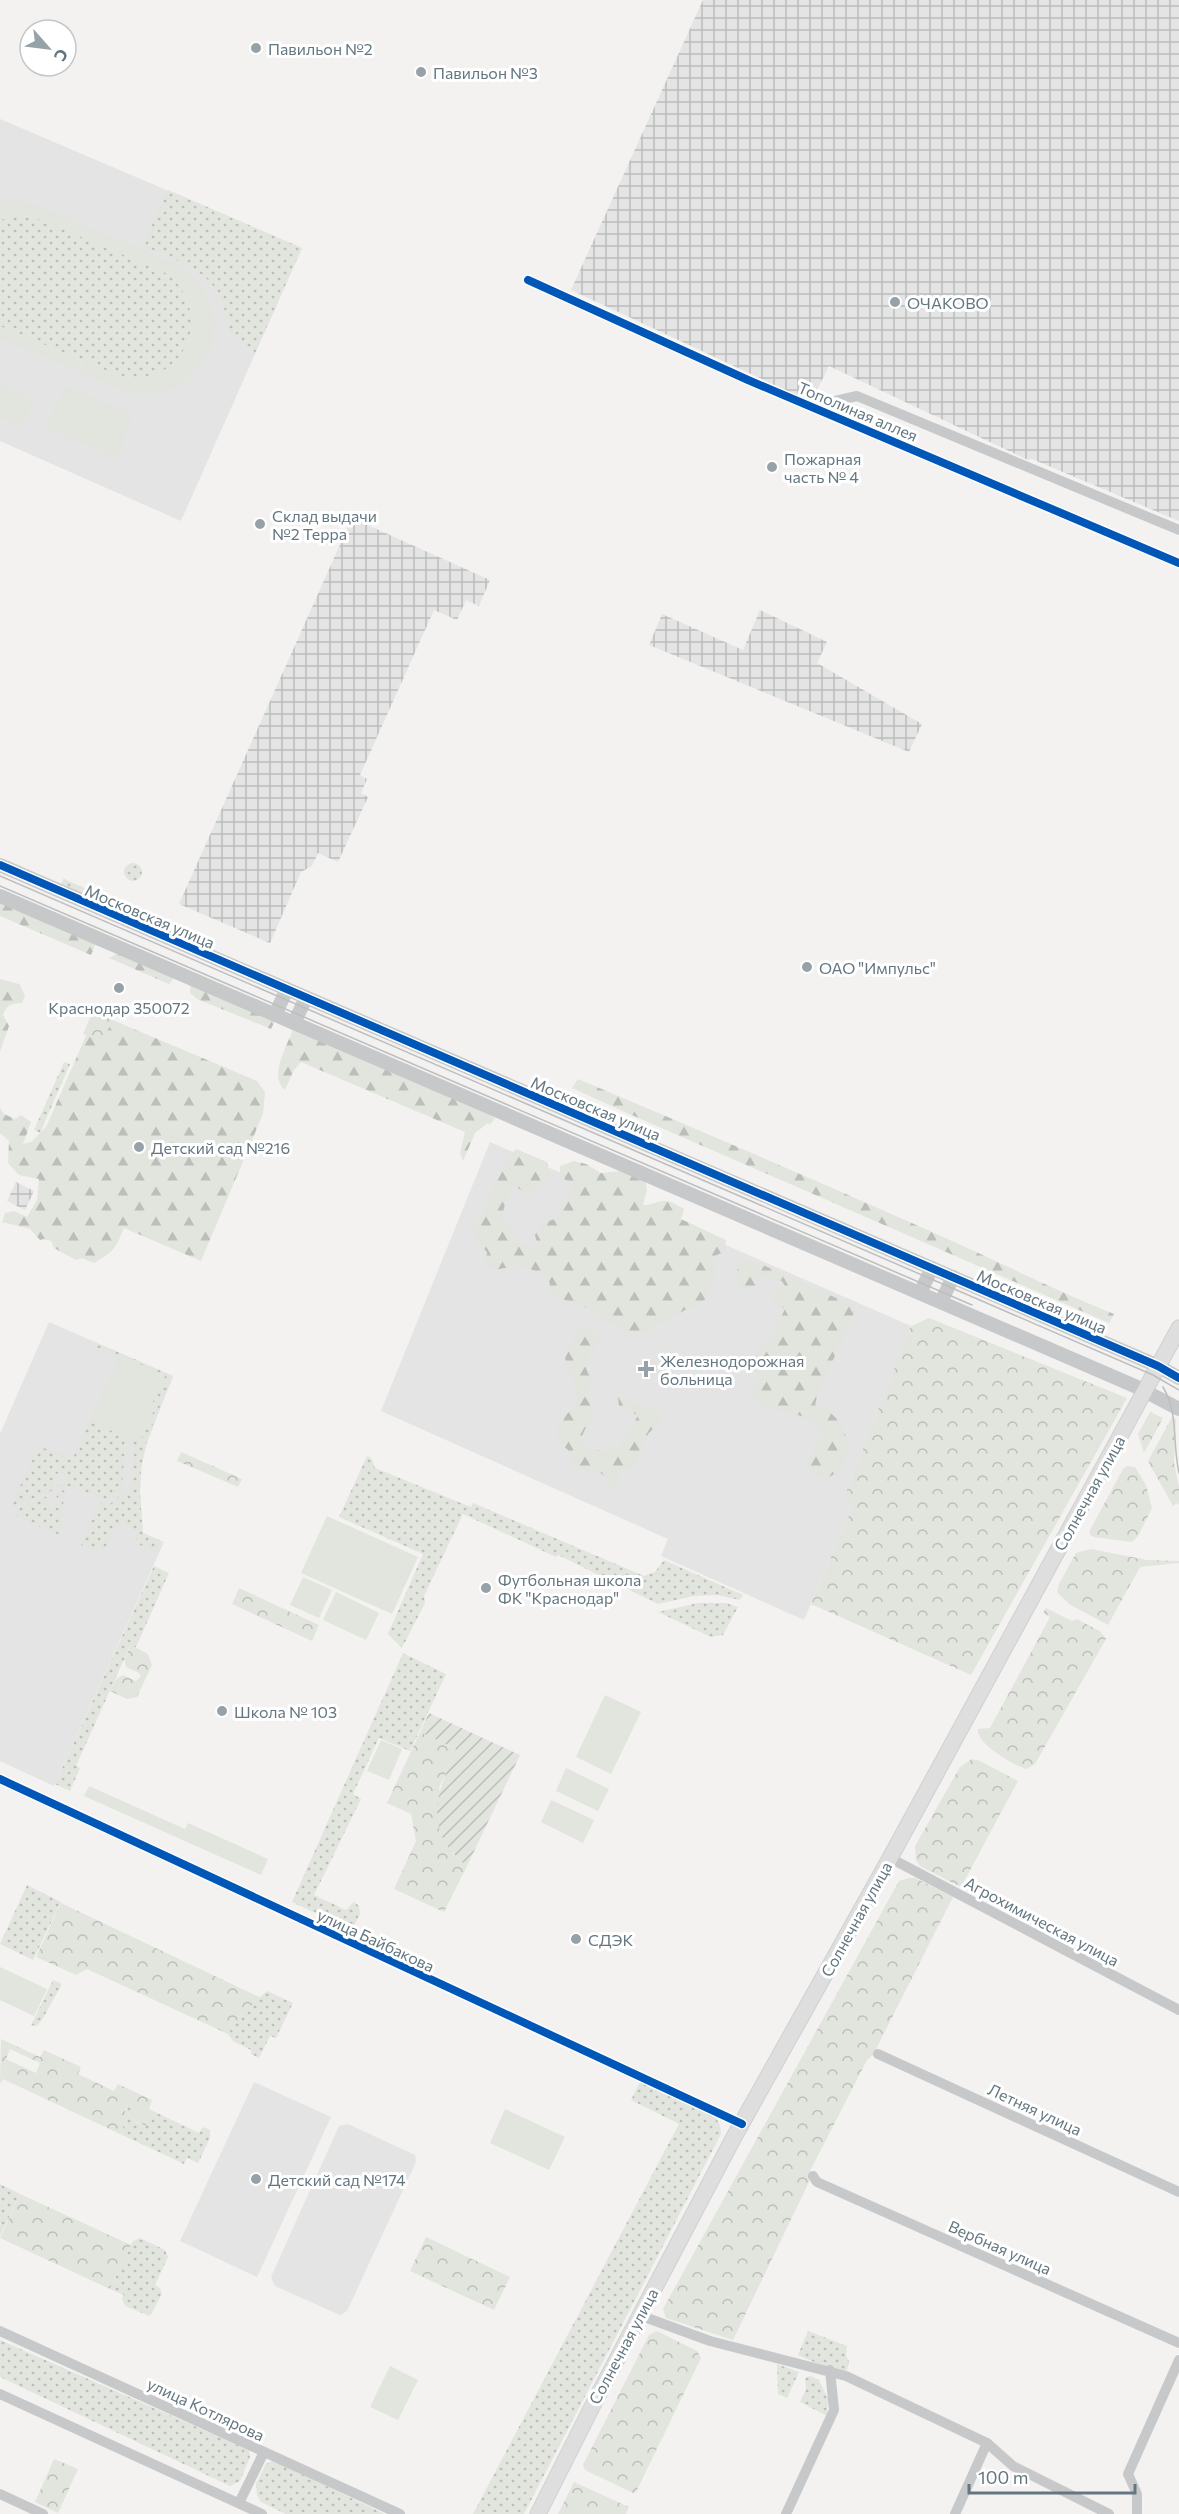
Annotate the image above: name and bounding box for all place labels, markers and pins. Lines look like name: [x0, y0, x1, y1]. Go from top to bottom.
place label: Павильон №2: [268, 39, 373, 58]
marker: Павильон №2: [249, 41, 263, 55]
place label: Павильон №3: [433, 63, 538, 82]
marker: Павильон №3: [414, 65, 428, 79]
place label: ОЧАКОВО: [907, 293, 989, 312]
marker: ОЧАКОВО: [888, 295, 902, 309]
place label: Пожарная часть № 4: [784, 449, 861, 486]
marker: Пожарная часть № 4: [765, 460, 779, 474]
place label: Склад выдачи №2 Терра: [272, 506, 377, 543]
marker: Склад выдачи №2 Терра: [253, 517, 267, 531]
place label: ОАО "Импульс": [819, 958, 936, 977]
marker: ОАО "Импульс": [800, 960, 814, 974]
marker: Краснодар 350072: [112, 981, 126, 995]
place label: Краснодар 350072: [48, 998, 190, 1017]
place label: Детский сад №216: [151, 1138, 290, 1157]
marker: Детский сад №216: [132, 1140, 146, 1154]
place label: Железнодорожная больница: [660, 1351, 804, 1388]
marker: Железнодорожная больница: [637, 1360, 655, 1378]
place label: Футбольная школа ФК "Краснодар": [498, 1570, 641, 1607]
marker: Футбольная школа ФК "Краснодар": [479, 1581, 493, 1595]
place label: Школа № 103: [234, 1702, 337, 1721]
marker: Школа № 103: [215, 1704, 229, 1718]
place label: СДЭК: [588, 1930, 633, 1949]
marker: СДЭК: [569, 1932, 583, 1946]
place label: Детский сад №174: [268, 2170, 406, 2189]
marker: Детский сад №174: [249, 2172, 263, 2186]

